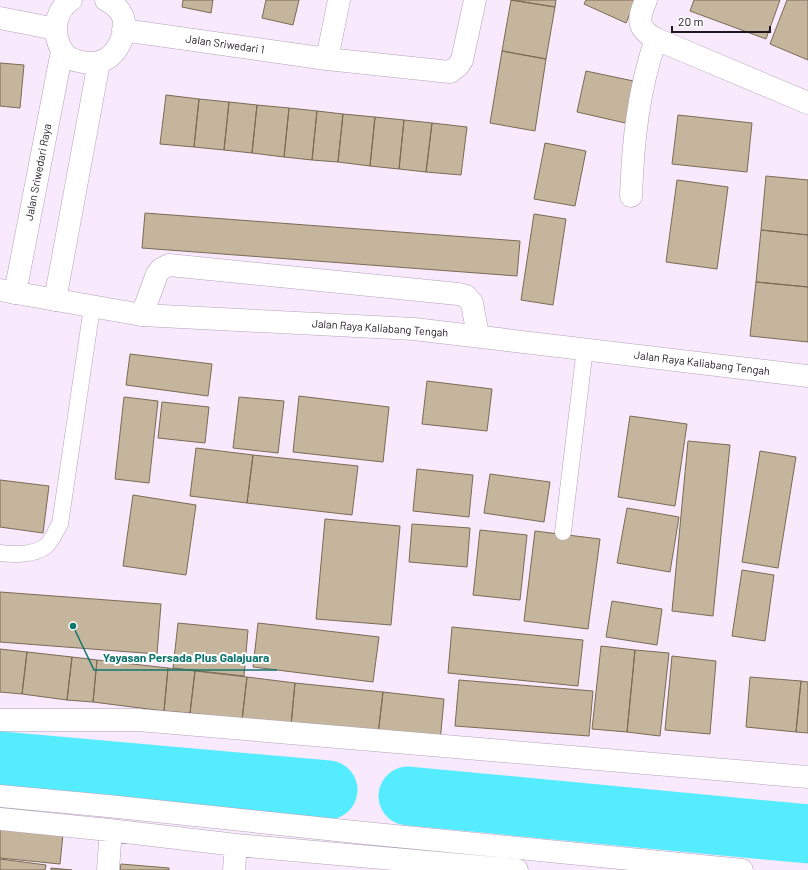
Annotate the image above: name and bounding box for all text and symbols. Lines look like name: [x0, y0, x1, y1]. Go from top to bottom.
scale bar: [672, 8, 770, 34]
text: 20 m: [678, 14, 704, 28]
street label: Jalan Sriwedari 1: [185, 32, 265, 55]
street label: Jalan Sriwedari Raya: [22, 122, 53, 222]
street label: Jalan Raya Kaliabang Tengah: [311, 316, 449, 339]
street label: Jalan Raya Kaliabang Tengah: [633, 348, 771, 377]
callout: Yayasan Persada Plus Galajuara: [94, 646, 277, 670]
text: Yayasan Persada Plus Galajuara: [103, 650, 269, 664]

